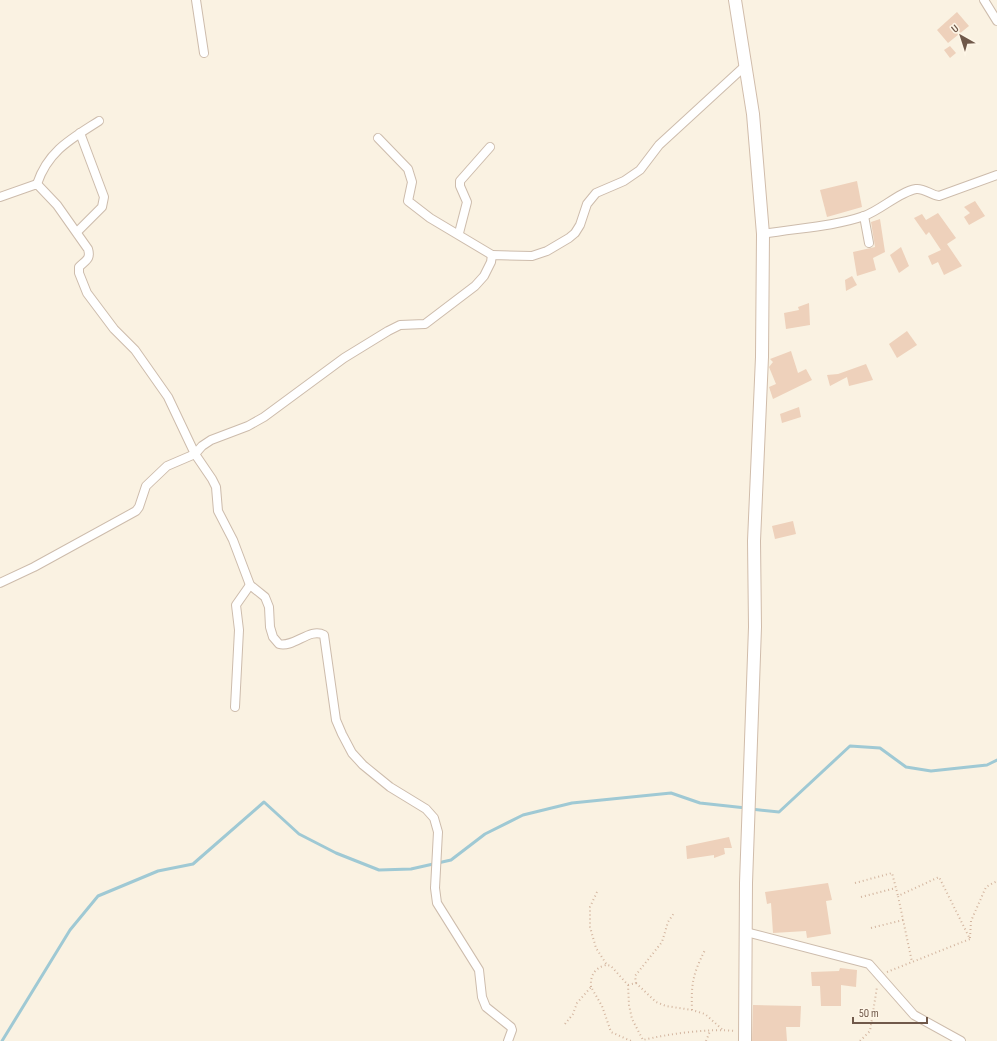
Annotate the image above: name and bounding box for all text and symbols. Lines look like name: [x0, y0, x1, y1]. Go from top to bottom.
north arrow: [941, 16, 981, 56]
text: U: [949, 22, 962, 35]
scale bar: [853, 999, 927, 1025]
text: 50 m: [859, 1006, 879, 1021]

